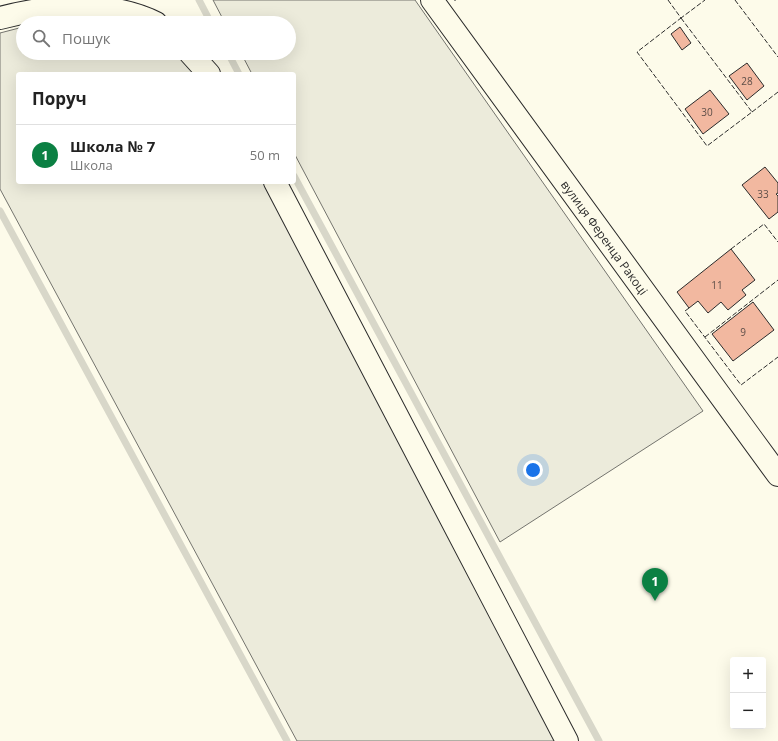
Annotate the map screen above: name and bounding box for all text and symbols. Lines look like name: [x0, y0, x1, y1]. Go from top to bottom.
search box: [16, 16, 296, 60]
icon: search: [30, 27, 52, 49]
text: Пошук: [62, 28, 111, 48]
house number: 28: [741, 74, 753, 88]
text: Поруч: [32, 87, 87, 110]
house number: 30: [701, 105, 713, 119]
text: Школа № 7: [70, 136, 155, 156]
text: 1: [41, 146, 49, 164]
text: 50 m: [250, 146, 280, 164]
text: Школа: [70, 156, 113, 174]
street label: вулиця Ференца Ракоці: [557, 177, 652, 298]
house number: 33: [757, 187, 769, 201]
house number: 11: [711, 278, 723, 292]
house number: 9: [740, 325, 746, 339]
your location: [523, 460, 543, 480]
pin: 1: [642, 568, 668, 601]
map controls: [730, 657, 766, 729]
button: +: [730, 657, 766, 693]
button: −: [730, 693, 766, 729]

